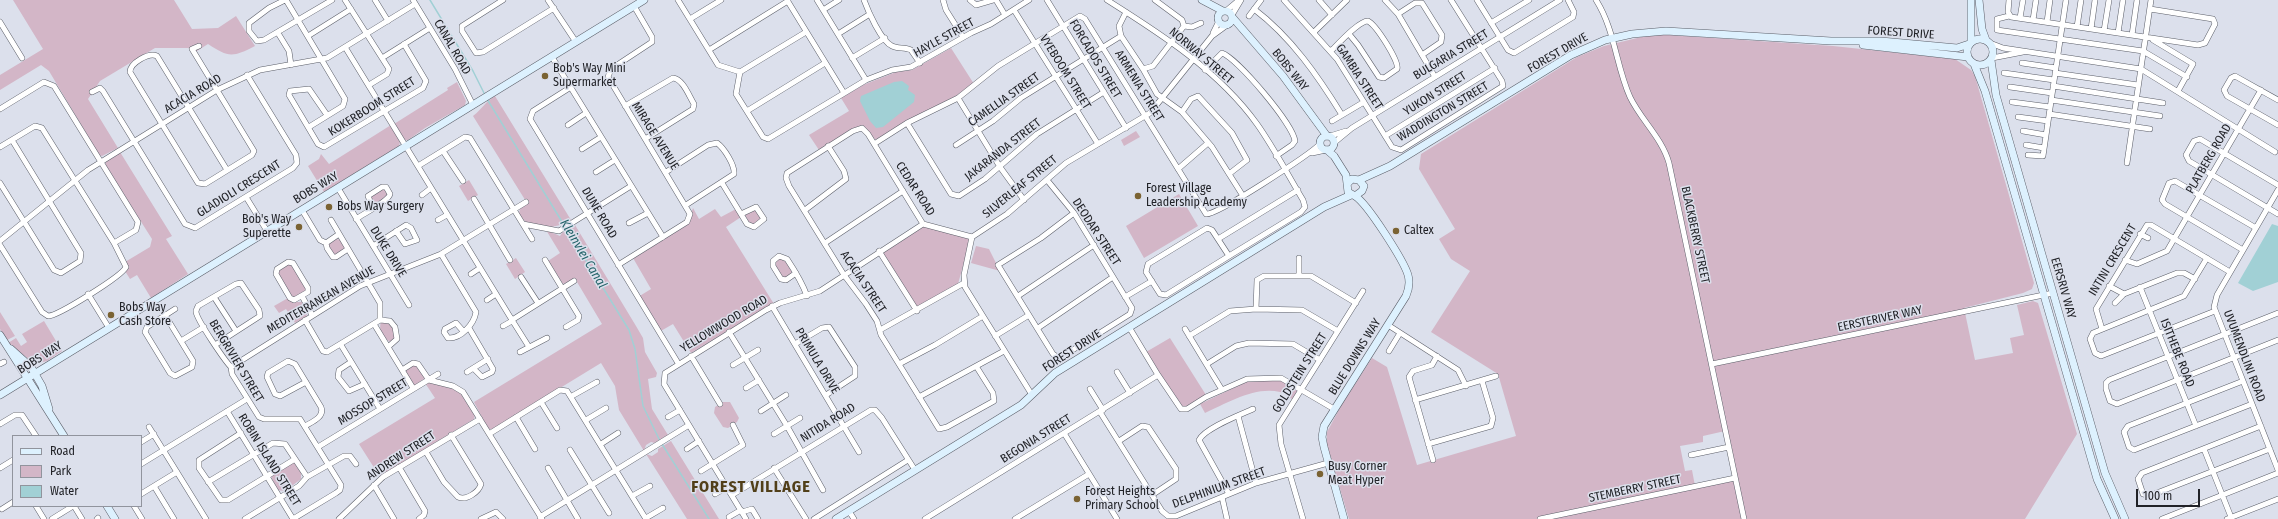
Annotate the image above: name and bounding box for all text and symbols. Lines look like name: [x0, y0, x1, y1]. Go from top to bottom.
street label: HAYLE STREET: [911, 15, 977, 61]
street label: CANAL ROAD: [430, 17, 474, 77]
street label: FORCADOS STREET: [1066, 17, 1124, 101]
street label: FOREST DRIVE: [1867, 23, 1935, 43]
street label: NORWAY STREET: [1166, 25, 1236, 87]
street label: BULGARIA STREET: [1411, 27, 1491, 83]
street label: FOREST DRIVE: [1525, 30, 1591, 76]
street label: VYEBOOM STREET: [1036, 32, 1094, 112]
street label: GAMBIA STREET: [1332, 42, 1386, 112]
street label: BOBS WAY: [1269, 46, 1311, 94]
street label: ARMENIA STREET: [1111, 48, 1167, 124]
place label: Bob's Way Mini Supermarket: [553, 62, 626, 90]
street label: YUKON STREET: [1401, 69, 1469, 119]
street label: CAMELLIA STREET: [965, 70, 1043, 130]
street label: ACACIA ROAD: [162, 71, 224, 117]
marker: Bob's Way Mini Supermarket: [540, 71, 550, 81]
street label: KOKERBOOM STREET: [326, 74, 418, 140]
street label: WADDINGTON STREET: [1395, 79, 1491, 145]
street label: MIRAGE AVENUE: [628, 99, 682, 173]
street label: JAKARANDA STREET: [962, 116, 1044, 184]
street label: PLATBERG ROAD: [2183, 121, 2235, 197]
street label: SILVERLEAF STREET: [980, 153, 1060, 221]
street label: GLADIOLI CRESCENT: [194, 157, 284, 221]
street label: CEDAR ROAD: [892, 159, 938, 219]
street label: BOBS WAY: [291, 169, 341, 207]
place label: Forest Village Leadership Academy: [1146, 182, 1247, 210]
street label: DUNE ROAD: [578, 185, 620, 241]
street label: BLACKBERRY STREET: [1678, 185, 1712, 285]
marker: Forest Village Leadership Academy: [1133, 191, 1143, 201]
street label: DEODAR STREET: [1069, 196, 1123, 268]
place label: Bobs Way Surgery: [337, 200, 424, 214]
marker: Bobs Way Surgery: [324, 202, 334, 212]
place label: Bob's Way Superette: [242, 213, 291, 241]
water label: Kleinvlei Canal: [556, 217, 610, 291]
marker: Bob's Way Superette: [294, 222, 304, 232]
street label: INTINI CRESCENT: [2086, 222, 2140, 298]
street label: DUKE DRIVE: [367, 224, 409, 280]
place label: Caltex: [1404, 224, 1434, 238]
marker: Caltex: [1391, 226, 1401, 236]
street label: ACACIA STREET: [837, 248, 889, 316]
street label: EERSRIV WAY: [2047, 256, 2079, 320]
street label: MEDITERRANEAN AVENUE: [265, 263, 377, 337]
street label: YELLOWWOOD ROAD: [678, 292, 770, 356]
place label: Bobs Way Cash Store: [119, 301, 171, 329]
street label: EERSTERIVER WAY: [1836, 303, 1924, 335]
street label: UVUMENDLINI ROAD: [2220, 308, 2268, 404]
marker: Bobs Way Cash Store: [106, 310, 116, 320]
street label: BLUE DOWNS WAY: [1326, 316, 1384, 398]
street label: BERGRIVIER STREET: [206, 317, 266, 405]
street label: ISITHEBE ROAD: [2157, 317, 2197, 389]
street label: PRIMULA DRIVE: [792, 325, 842, 397]
street label: FOREST DRIVE: [1040, 327, 1104, 375]
street label: GOLDSTEIN STREET: [1270, 330, 1330, 416]
street label: BOBS WAY: [15, 339, 65, 377]
street label: MOSSOP STREET: [335, 376, 411, 428]
street label: NITIDA ROAD: [798, 400, 858, 446]
street label: ROBIN ISLAND STREET: [235, 411, 303, 509]
street label: BEGONIA STREET: [998, 412, 1074, 466]
street label: ANDREW STREET: [364, 428, 438, 484]
legend: [12, 435, 142, 507]
text: Road: [50, 444, 75, 458]
place label: Busy Corner Meat Hyper: [1328, 460, 1387, 488]
text: Park: [50, 464, 71, 478]
street label: DELPHINIUM STREET: [1170, 464, 1268, 512]
marker: Busy Corner Meat Hyper: [1315, 469, 1325, 479]
street label: STEMBERRY STREET: [1588, 472, 1682, 506]
district label: FOREST VILLAGE: [691, 478, 811, 498]
scale bar: [2138, 481, 2202, 507]
text: Water: [50, 484, 78, 498]
place label: Forest Heights Primary School: [1085, 485, 1159, 513]
text: 100 m: [2143, 489, 2172, 503]
marker: Forest Heights Primary School: [1072, 494, 1082, 504]

